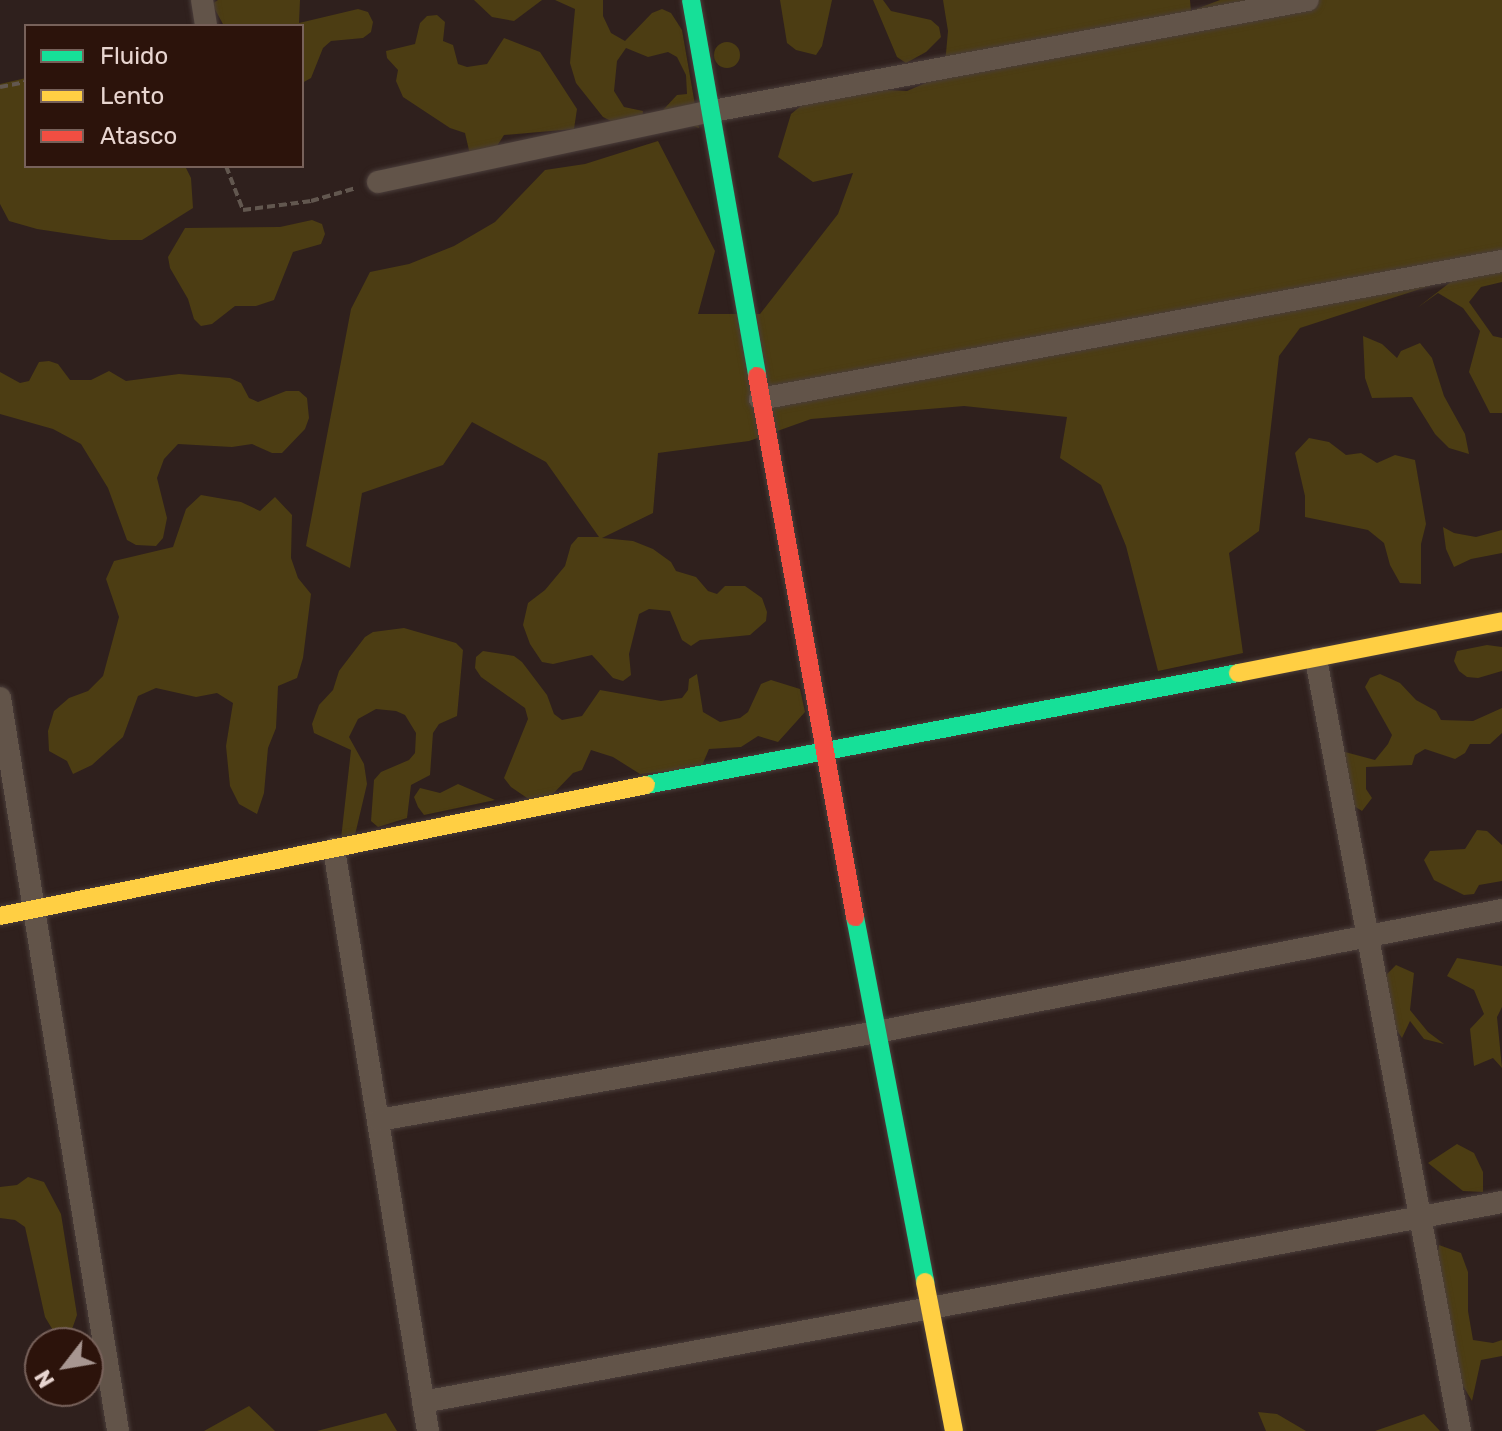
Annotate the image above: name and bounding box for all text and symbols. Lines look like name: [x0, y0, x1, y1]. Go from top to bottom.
legend: [24, 24, 304, 168]
text: Fluido: [100, 42, 168, 70]
text: Lento: [100, 82, 164, 110]
text: Atasco: [100, 122, 177, 150]
north arrow: [24, 1327, 104, 1407]
text: N: [29, 1365, 60, 1392]

